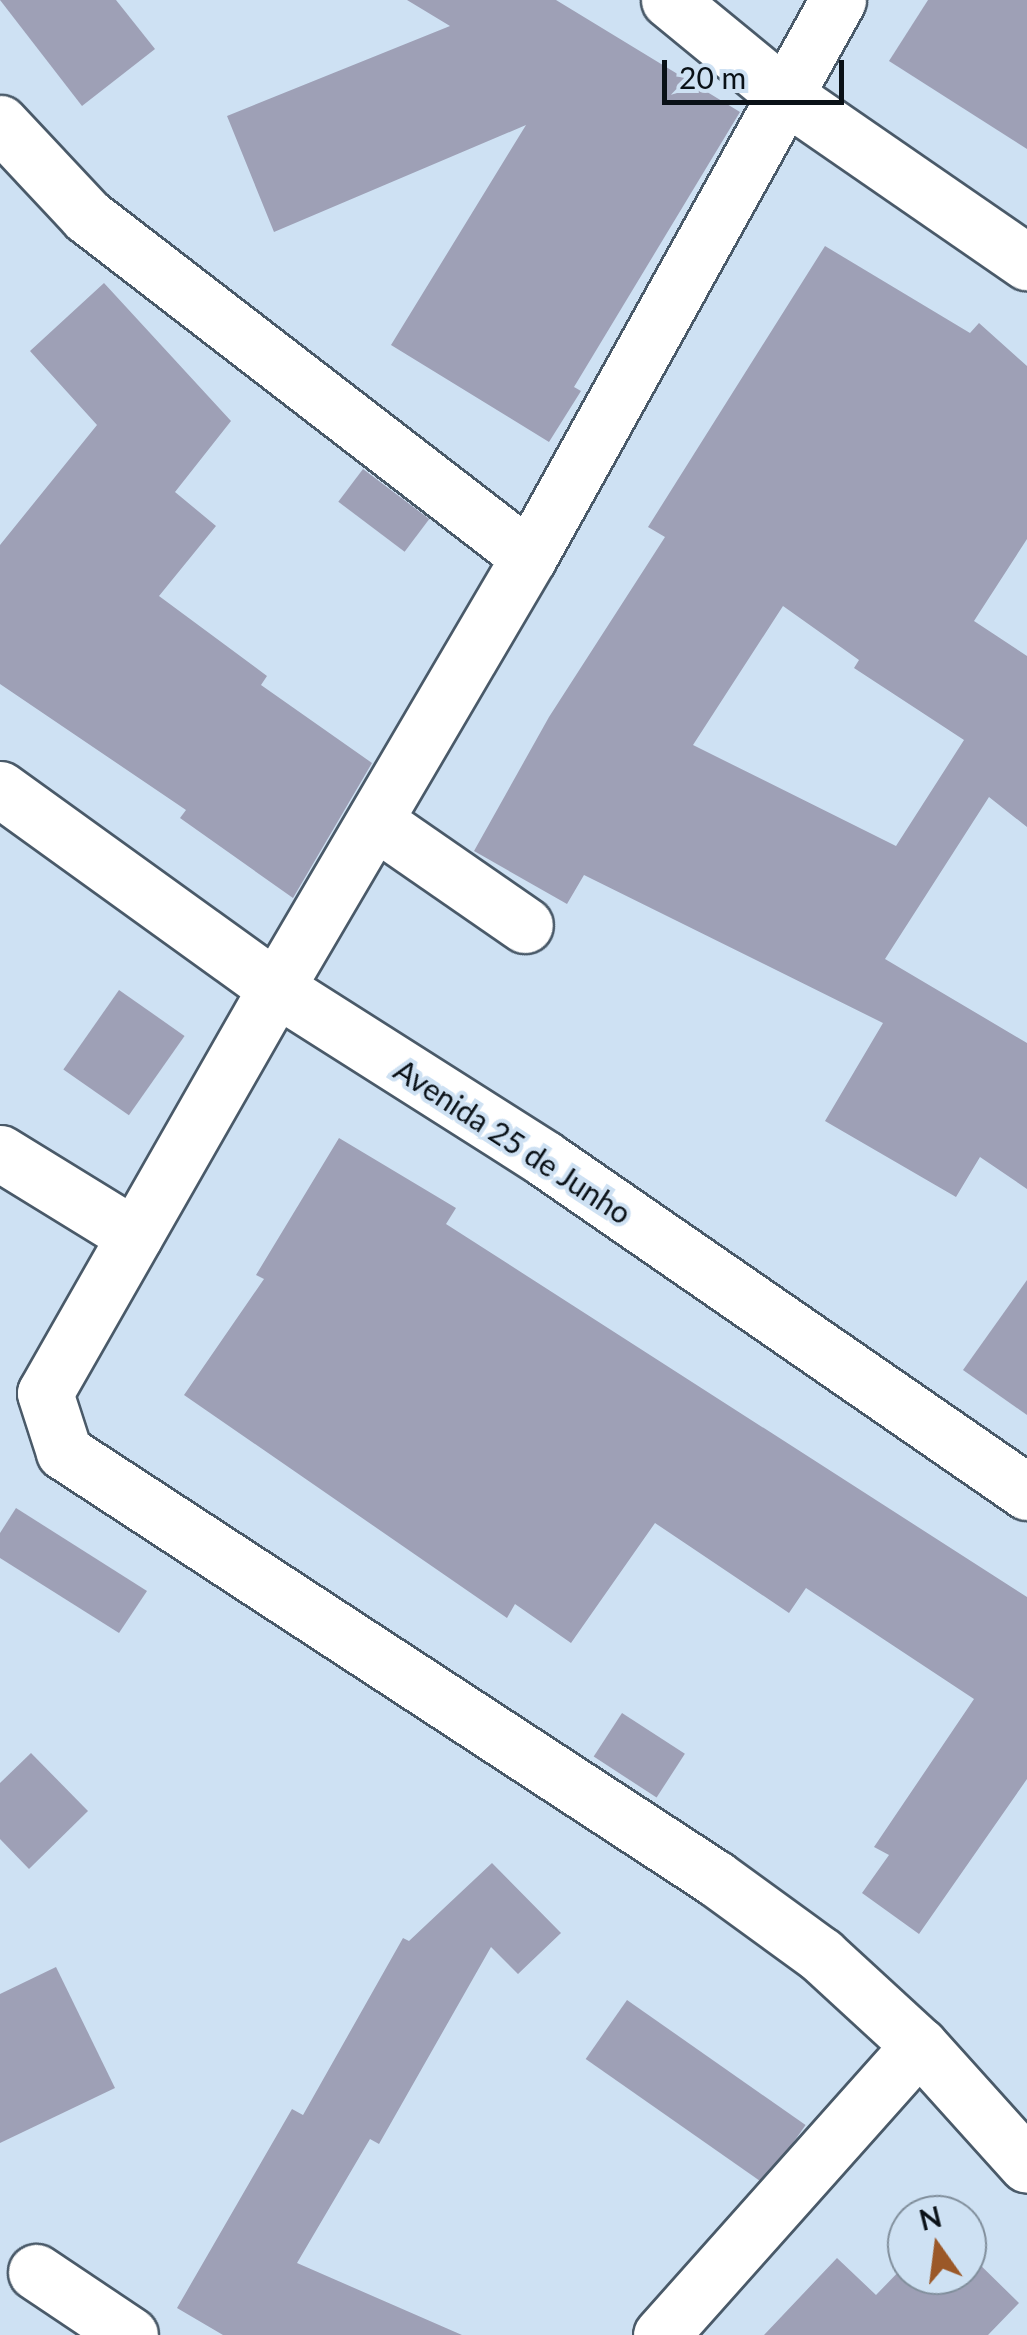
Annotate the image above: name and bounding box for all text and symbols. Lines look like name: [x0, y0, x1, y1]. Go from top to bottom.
scale bar: [667, 40, 850, 102]
text: 20 m: [679, 59, 746, 95]
street label: Avenida 25 de Junho: [388, 1051, 638, 1231]
north arrow: [887, 2195, 987, 2295]
text: N: [916, 2199, 945, 2237]

